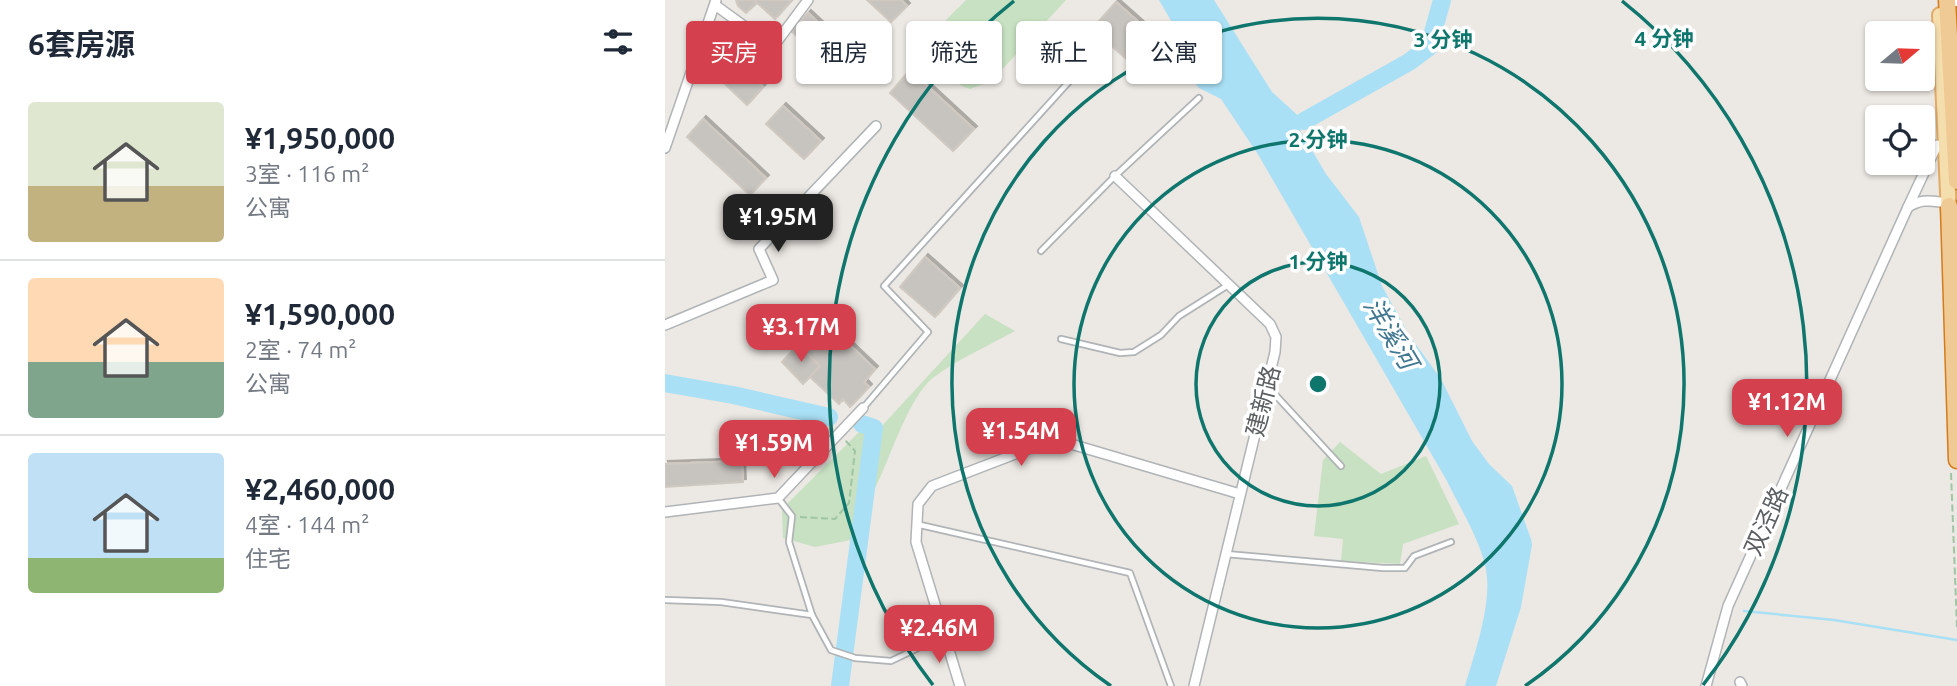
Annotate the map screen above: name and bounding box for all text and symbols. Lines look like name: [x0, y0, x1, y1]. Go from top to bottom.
chip: 买房: [686, 21, 782, 84]
chip: 租房: [796, 21, 892, 84]
chip: 筛选: [906, 21, 1002, 84]
chip: 新上: [1016, 21, 1112, 84]
chip: 公寓: [1126, 21, 1222, 84]
north arrow: [1865, 21, 1935, 91]
map controls: [1865, 21, 1935, 175]
icon: filters: [599, 23, 637, 61]
text: 4 分钟: [1635, 26, 1693, 50]
text: 6套房源: [28, 27, 135, 61]
text: 3 分钟: [1414, 27, 1472, 51]
button: locate: [1865, 105, 1935, 175]
text: ¥1,950,000: [245, 121, 395, 155]
text: 2 分钟: [1289, 127, 1347, 151]
icon: home: [84, 130, 168, 214]
text: 3室 · 116 m²: [245, 161, 369, 186]
pin: ¥1.95M: [721, 194, 835, 254]
text: 公寓: [245, 195, 291, 220]
text: ¥1.95M: [739, 204, 817, 229]
text: 1 分钟: [1289, 249, 1347, 273]
water label: 洋溪河: [1358, 292, 1426, 378]
text: ¥1,590,000: [245, 297, 395, 331]
pin: ¥3.17M: [744, 304, 858, 364]
icon: home: [84, 306, 168, 390]
text: ¥3.17M: [762, 314, 840, 339]
text: 2室 · 74 m²: [245, 337, 356, 362]
street label: 建新路: [1241, 363, 1285, 439]
text: 公寓: [245, 371, 291, 396]
centre of rings: [1306, 372, 1330, 396]
pin: ¥1.12M: [1730, 380, 1844, 439]
text: ¥1.12M: [1748, 389, 1826, 414]
pin: ¥1.54M: [964, 408, 1078, 468]
text: ¥1.54M: [982, 418, 1060, 443]
pin: ¥1.59M: [717, 420, 831, 480]
text: ¥1.59M: [735, 430, 813, 455]
text: ¥2,460,000: [245, 472, 395, 506]
icon: home: [84, 481, 168, 565]
street label: 双泾路: [1739, 483, 1793, 559]
text: 4室 · 144 m²: [245, 512, 369, 537]
text: 住宅: [245, 546, 291, 571]
pin: ¥2.46M: [882, 606, 996, 665]
text: ¥2.46M: [900, 615, 978, 640]

